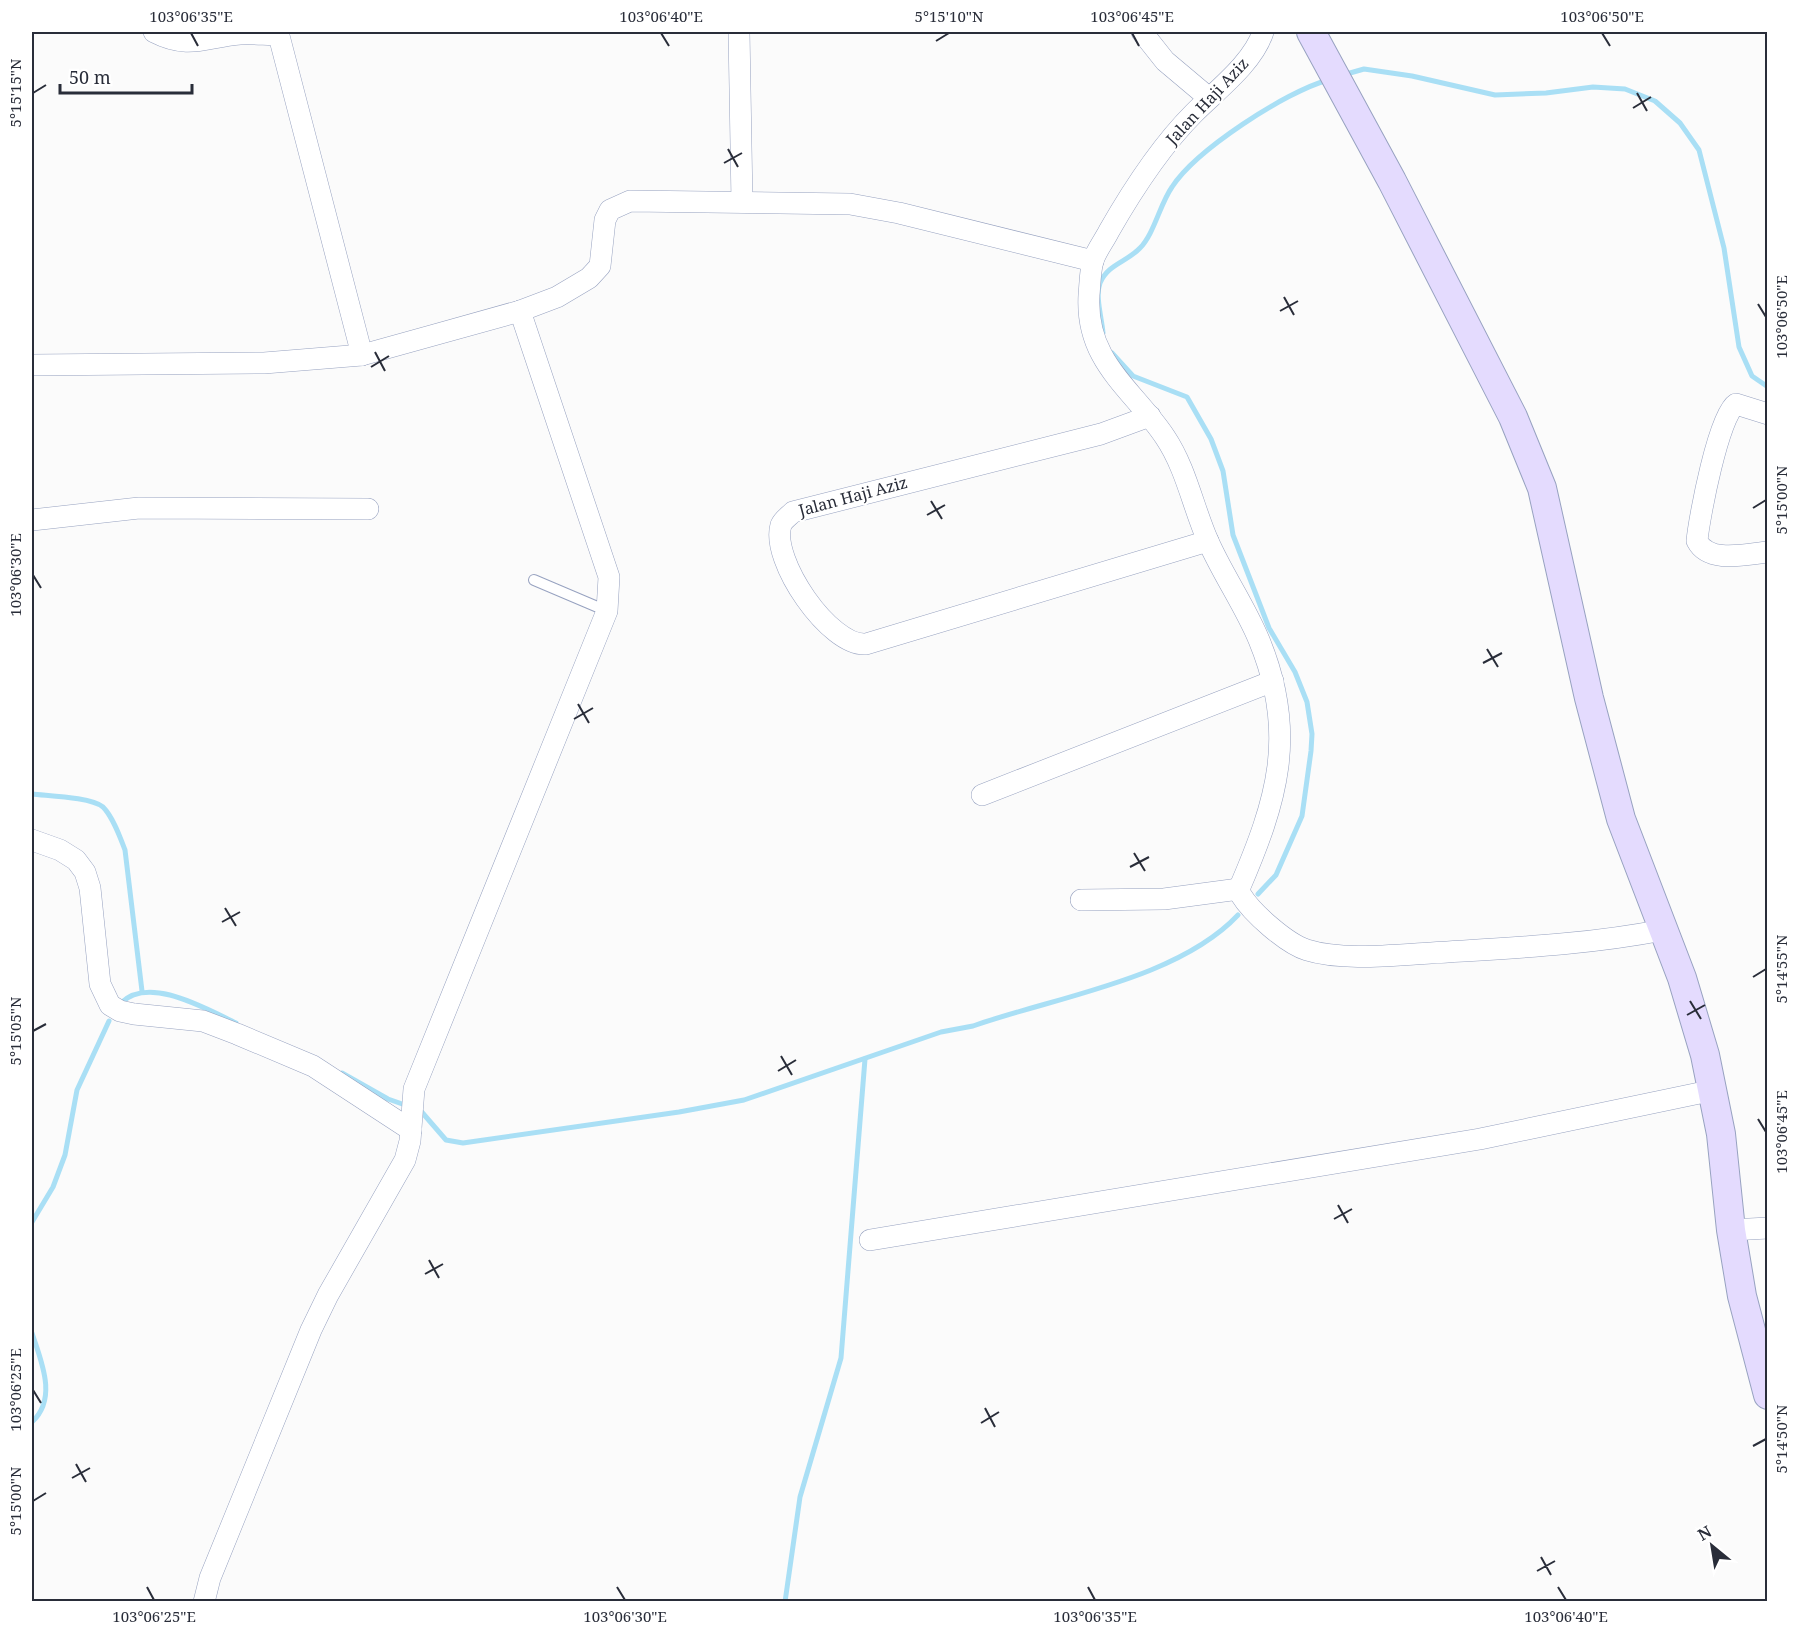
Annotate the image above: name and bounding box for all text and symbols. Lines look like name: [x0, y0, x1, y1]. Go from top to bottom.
text: 103°06'35"E: [149, 6, 233, 26]
text: 103°06'40"E: [619, 6, 703, 26]
text: 5°15'10"N: [915, 6, 984, 26]
text: 103°06'45"E: [1090, 6, 1174, 26]
text: 103°06'50"E: [1560, 6, 1644, 26]
street label: Jalan Haji Aziz: [1160, 53, 1253, 150]
scale bar: [60, 57, 192, 95]
text: 5°15'15"N: [5, 58, 25, 127]
text: 50 m: [69, 65, 111, 89]
text: 103°06'50"E: [1771, 275, 1791, 359]
text: 5°15'00"N: [1771, 465, 1791, 534]
street label: Jalan Haji Aziz: [795, 471, 910, 521]
text: 103°06'30"E: [5, 533, 25, 617]
text: 5°14'55"N: [1771, 934, 1791, 1003]
text: 5°15'05"N: [5, 996, 25, 1065]
text: 103°06'45"E: [1771, 1090, 1791, 1174]
text: 103°06'25"E: [5, 1348, 25, 1432]
text: 5°14'50"N: [1771, 1404, 1791, 1473]
text: 5°15'00"N: [5, 1466, 25, 1535]
north arrow: [1682, 1516, 1742, 1576]
text: N: [1694, 1520, 1716, 1546]
text: 103°06'25"E: [112, 1606, 196, 1626]
text: 103°06'30"E: [583, 1606, 667, 1626]
text: 103°06'35"E: [1053, 1606, 1137, 1626]
text: 103°06'40"E: [1524, 1606, 1608, 1626]

